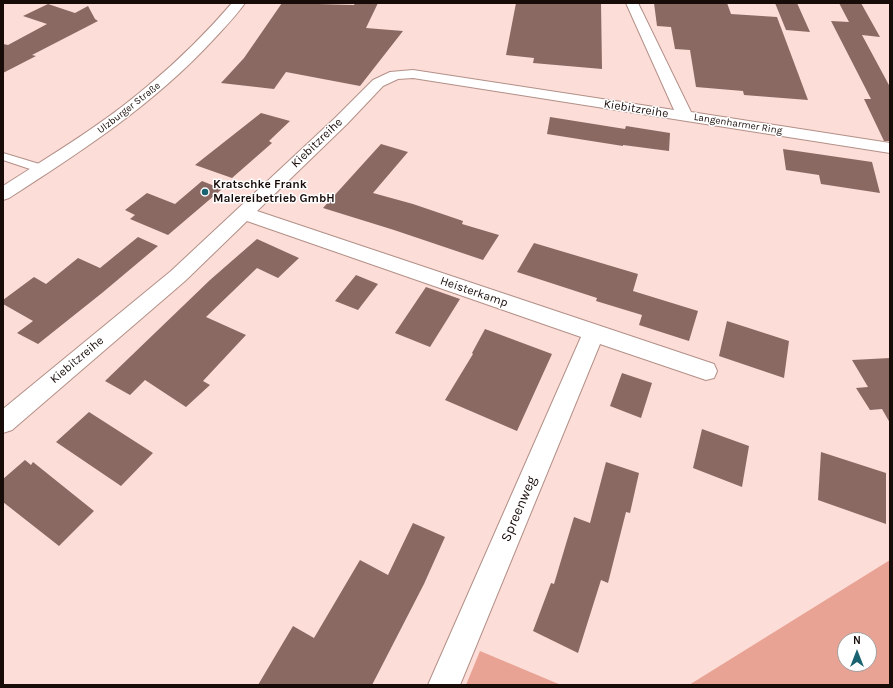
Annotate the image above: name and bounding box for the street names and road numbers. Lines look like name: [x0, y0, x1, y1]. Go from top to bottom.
street label: Ulzburger Straße: [95, 80, 163, 136]
street label: Kiebitzreihe: [603, 97, 669, 121]
street label: Langenharmer Ring: [693, 111, 783, 137]
street label: Kiebitzreihe: [288, 115, 346, 171]
street label: Heisterkamp: [438, 274, 510, 310]
street label: Kiebitzreihe: [47, 333, 107, 387]
street label: Spreenweg: [498, 474, 540, 544]

